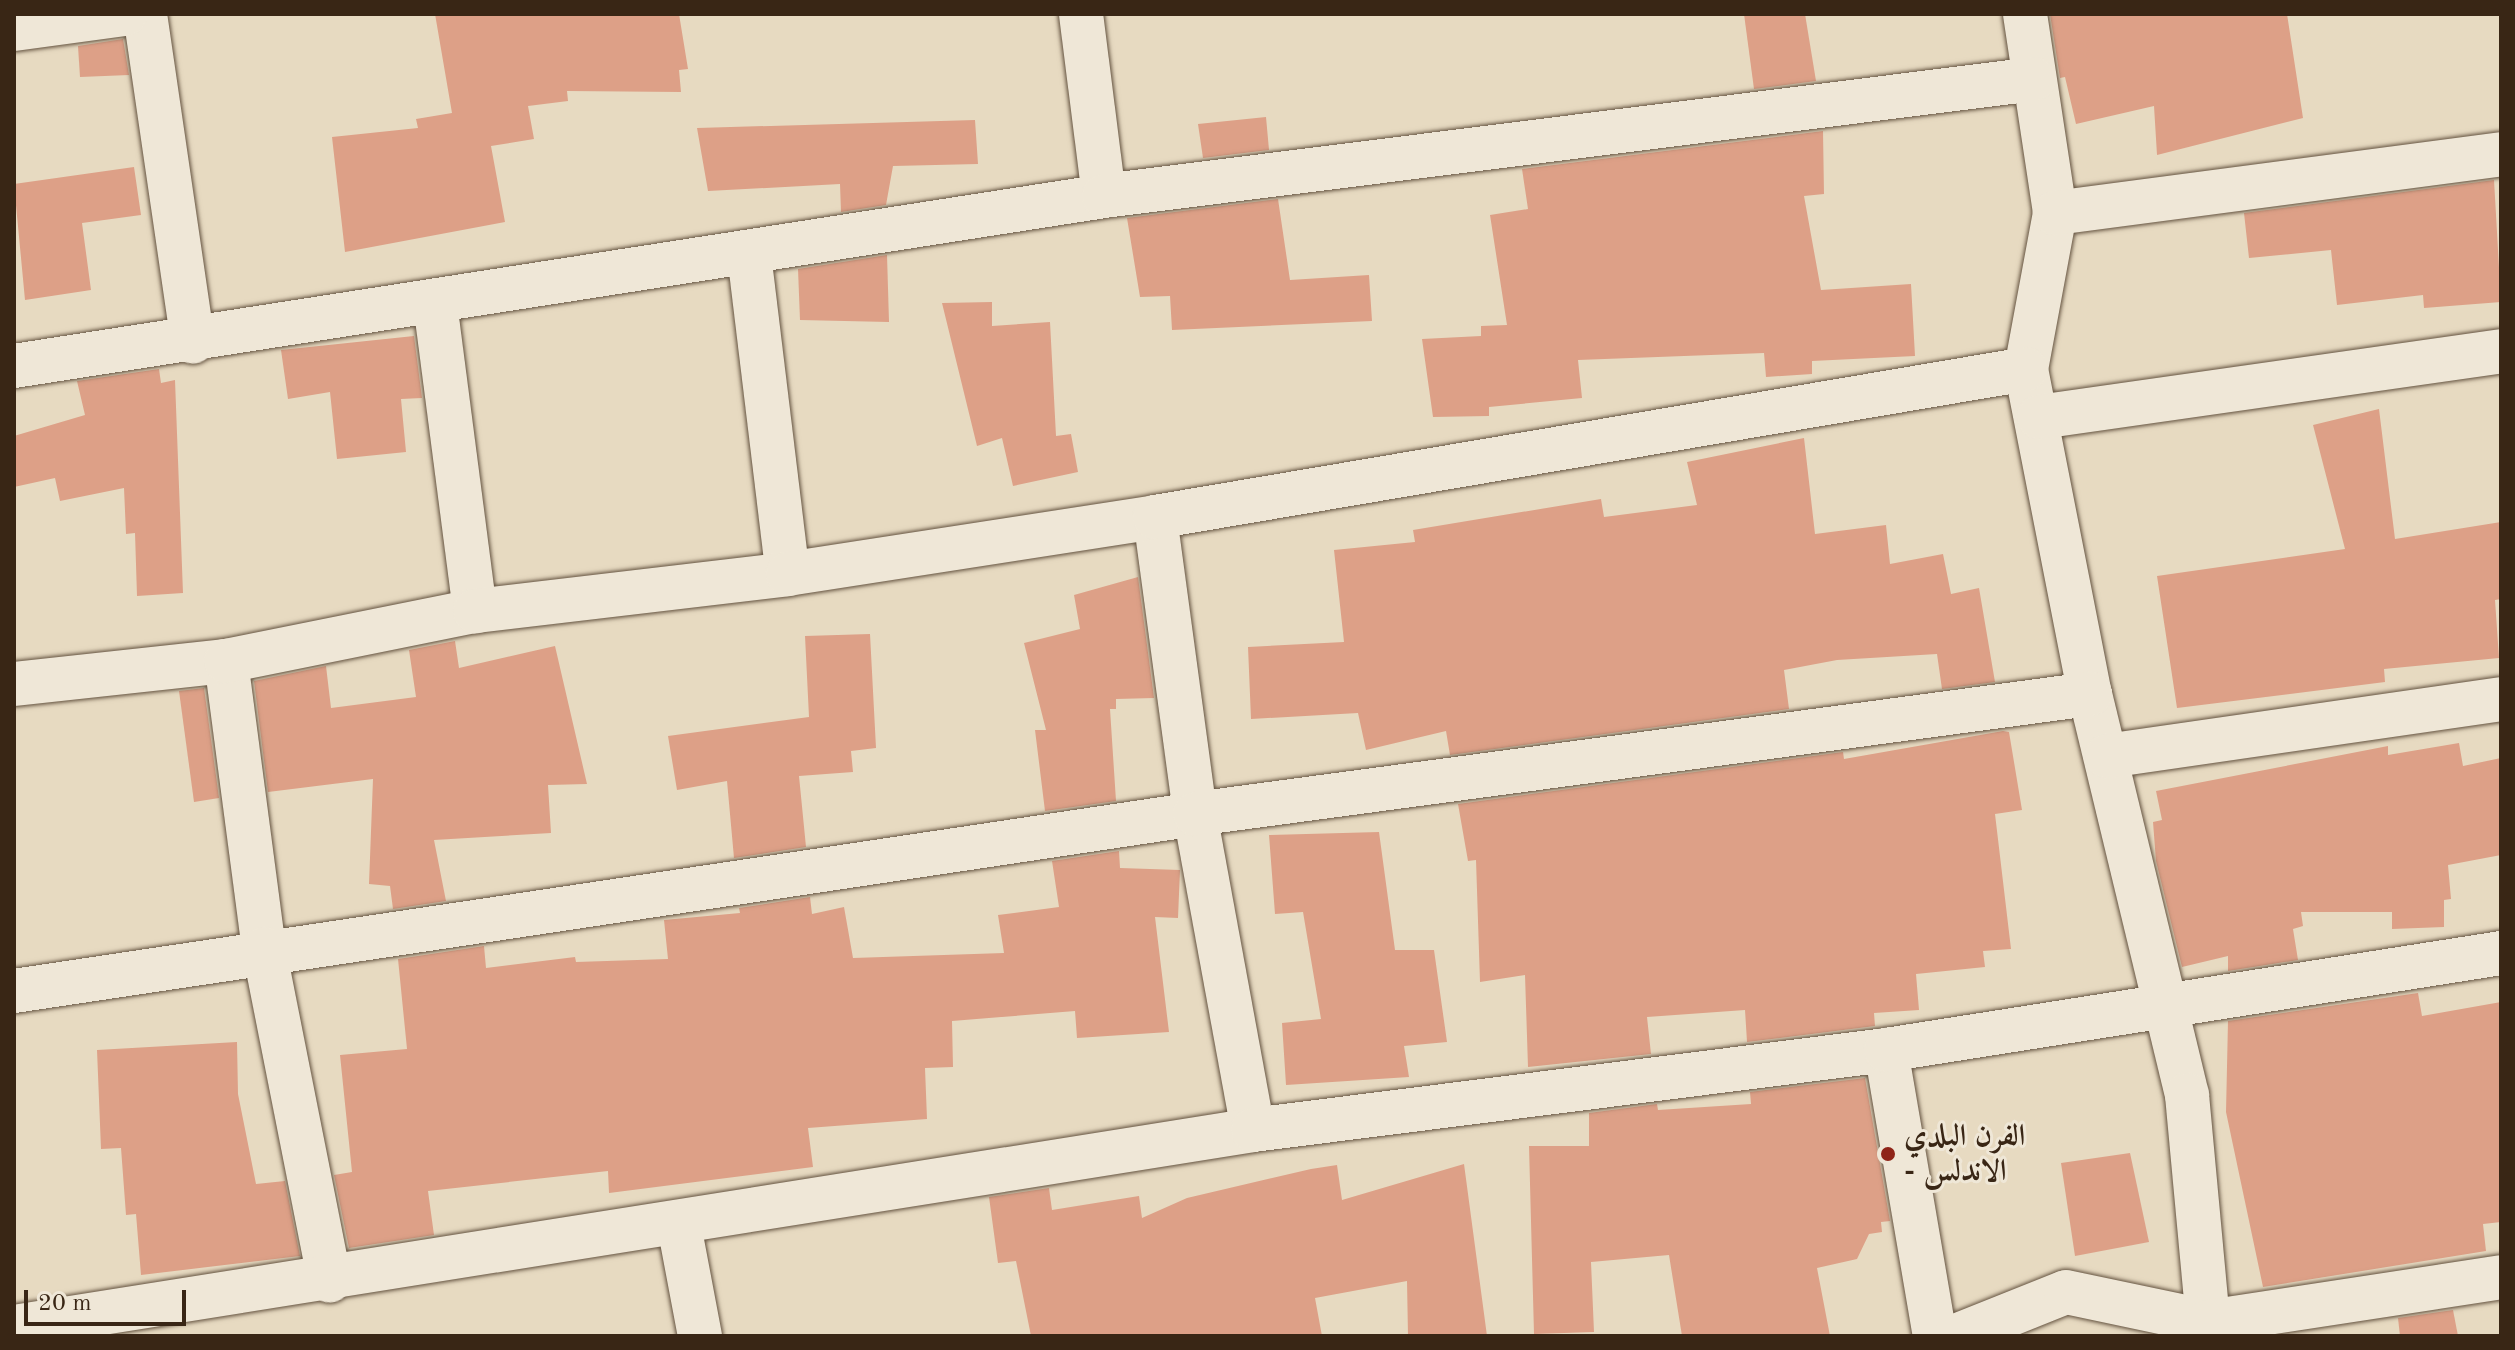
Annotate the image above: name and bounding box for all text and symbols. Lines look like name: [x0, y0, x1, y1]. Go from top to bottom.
place label: الفرن البلدي - الاندلس: [1904, 1119, 2025, 1190]
marker: الفرن البلدي - الاندلس: [1879, 1145, 1897, 1163]
scale bar: [28, 1274, 190, 1324]
text: 20 m: [38, 1292, 92, 1316]

